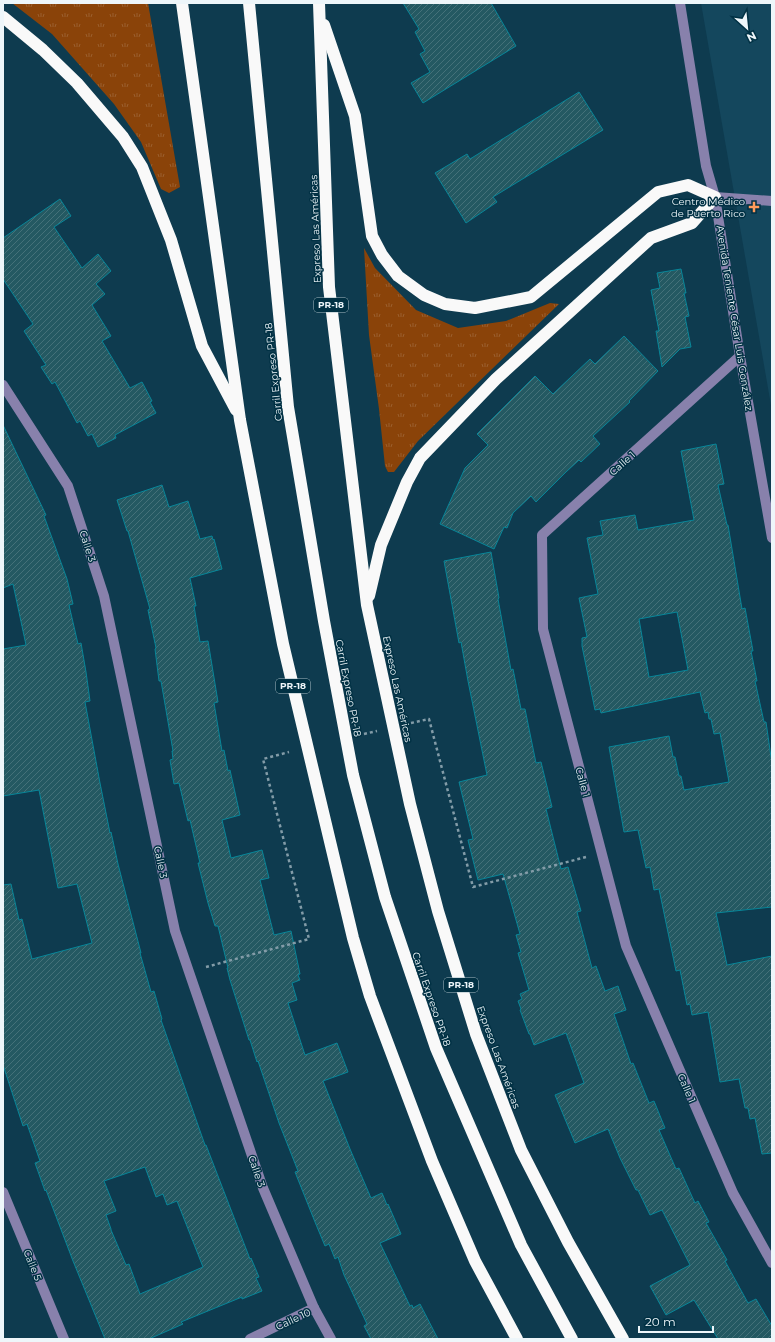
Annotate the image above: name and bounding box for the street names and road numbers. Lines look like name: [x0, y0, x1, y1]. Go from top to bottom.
street label: Expreso Las Américas: [307, 174, 324, 283]
street label: Avenida Teniente César Luis González: [713, 224, 756, 412]
road number: PR-18: [314, 298, 348, 312]
street label: Carril Expreso PR-18: [262, 322, 285, 422]
street label: Calle 1: [607, 448, 638, 478]
street label: Calle 3: [76, 529, 99, 564]
street label: Expreso Las Américas: [380, 635, 415, 744]
street label: Carril Expreso PR-18: [333, 638, 364, 738]
road number: PR-18: [276, 679, 310, 693]
street label: Calle 1: [572, 766, 593, 799]
street label: Calle 3: [151, 845, 170, 880]
street label: Carril Expreso PR-18: [409, 950, 454, 1048]
road number: PR-18: [444, 978, 478, 992]
street label: Expreso Las Américas: [474, 1004, 523, 1110]
street label: Calle 1: [675, 1072, 698, 1105]
street label: Calle 3: [245, 1154, 268, 1189]
street label: Calle 5: [20, 1248, 45, 1283]
street label: Calle 10: [274, 1306, 313, 1333]

